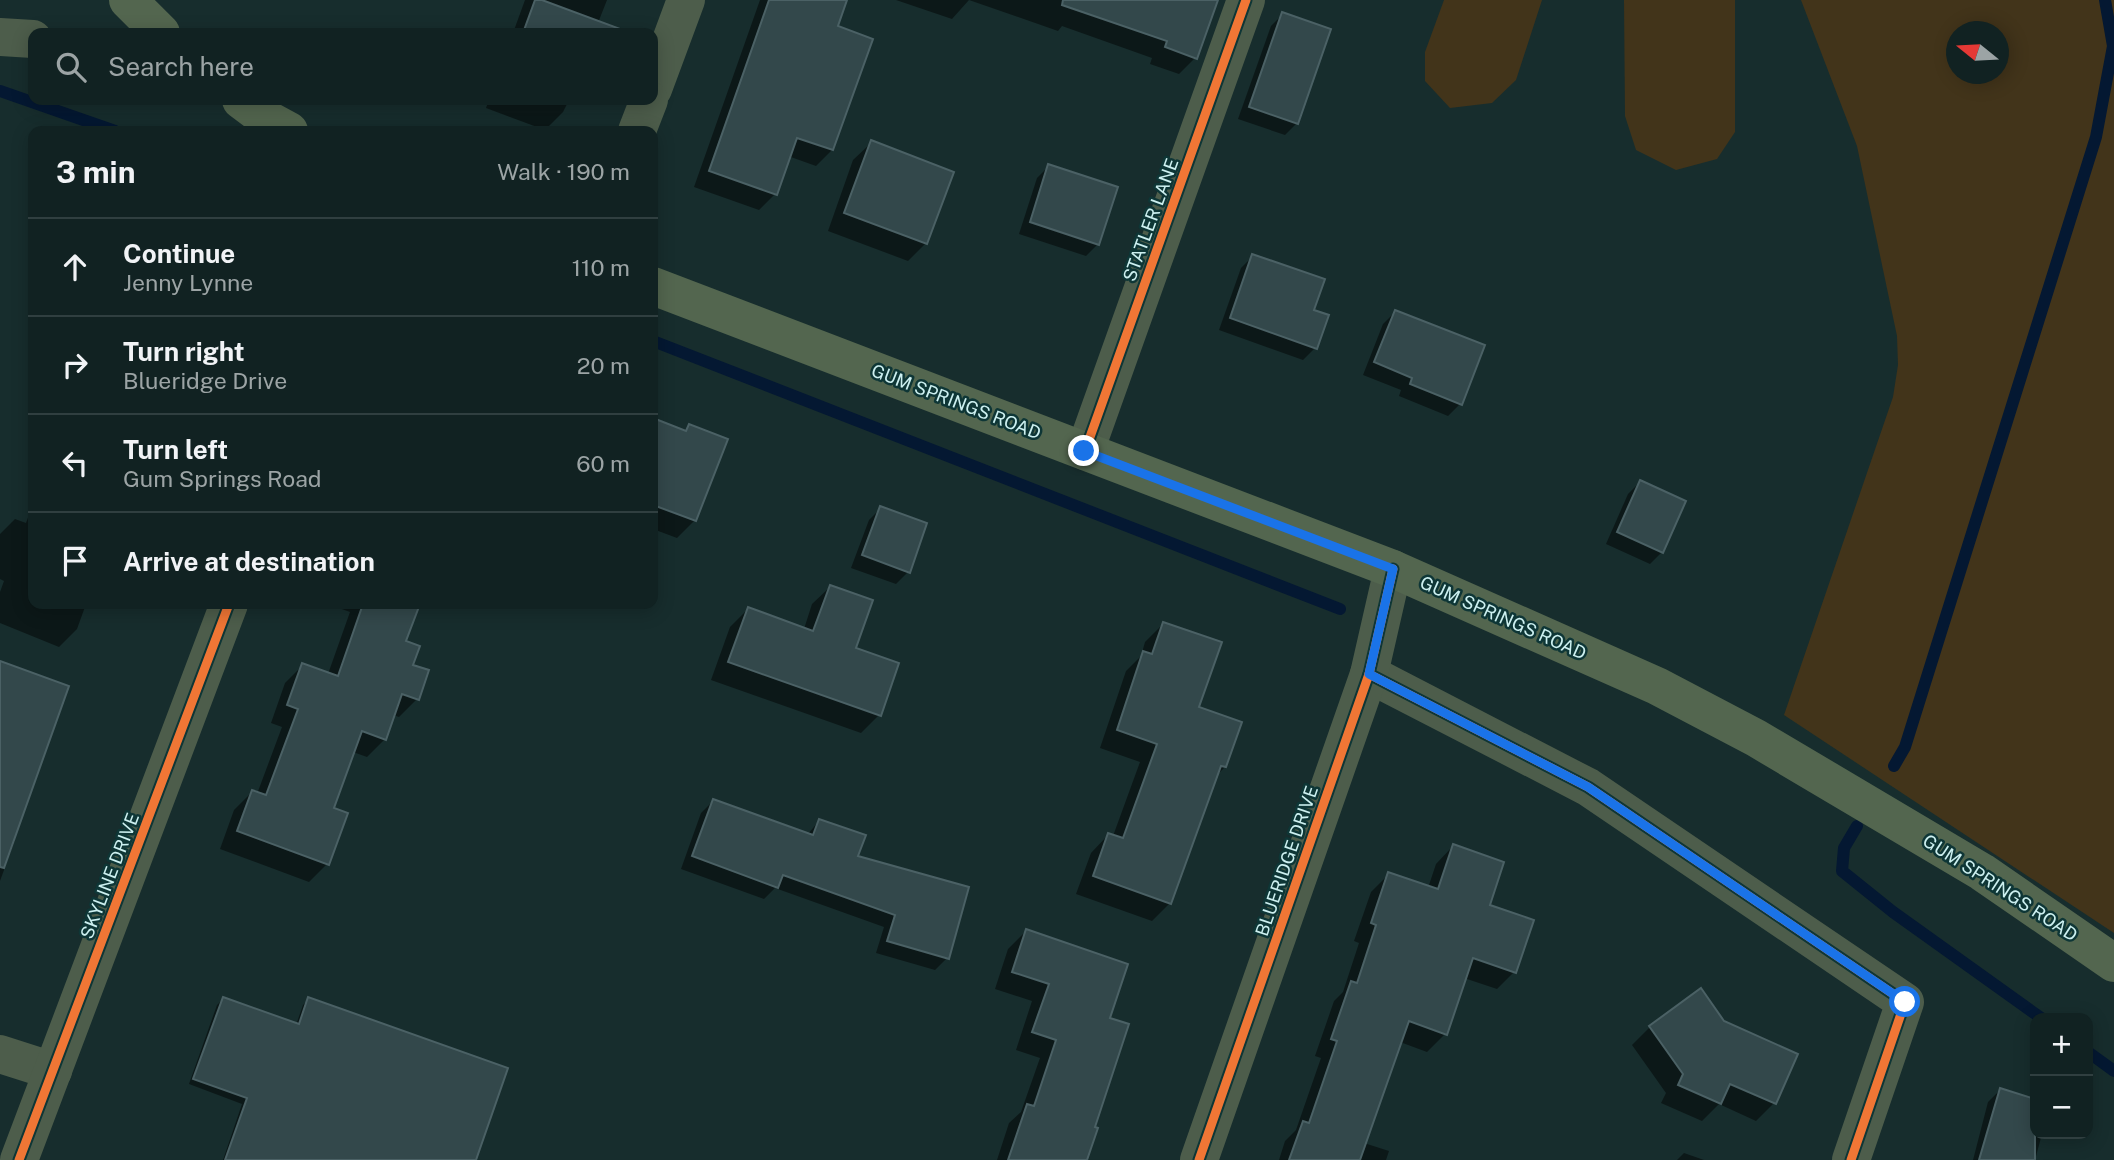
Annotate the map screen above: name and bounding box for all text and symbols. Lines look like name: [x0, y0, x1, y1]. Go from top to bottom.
north arrow: [1946, 21, 2009, 84]
search box: [28, 28, 658, 105]
icon: search: [52, 48, 90, 86]
text: Search here: [108, 51, 254, 82]
text: 3 min: [56, 154, 135, 190]
street label: STATLER LANE: [1119, 156, 1182, 284]
text: Walk · 190 m: [497, 158, 630, 185]
text: Continue: [123, 238, 235, 269]
icon: ahead: [56, 248, 94, 286]
text: 110 m: [572, 254, 630, 281]
text: Jenny Lynne: [123, 269, 253, 296]
text: Turn right: [123, 336, 245, 367]
icon: right: [56, 346, 94, 384]
text: 20 m: [577, 352, 630, 379]
street label: GUM SPRINGS ROAD: [868, 360, 1044, 444]
text: Blueridge Drive: [123, 367, 287, 394]
text: Turn left: [123, 434, 228, 465]
route end: [1068, 435, 1099, 466]
icon: left: [56, 444, 94, 482]
text: 60 m: [576, 450, 630, 477]
text: Gum Springs Road: [123, 465, 322, 492]
icon: arrive: [56, 542, 94, 580]
text: Arrive at destination: [123, 546, 375, 577]
street label: GUM SPRINGS ROAD: [1417, 571, 1590, 664]
street label: BLUERIDGE DRIVE: [1251, 783, 1322, 939]
street label: SKYLINE DRIVE: [76, 810, 143, 942]
street label: GUM SPRINGS ROAD: [1919, 830, 2081, 945]
route start: [1889, 986, 1920, 1017]
map controls: [2030, 1013, 2093, 1139]
button: +: [2030, 1013, 2093, 1076]
button: −: [2030, 1076, 2093, 1139]

